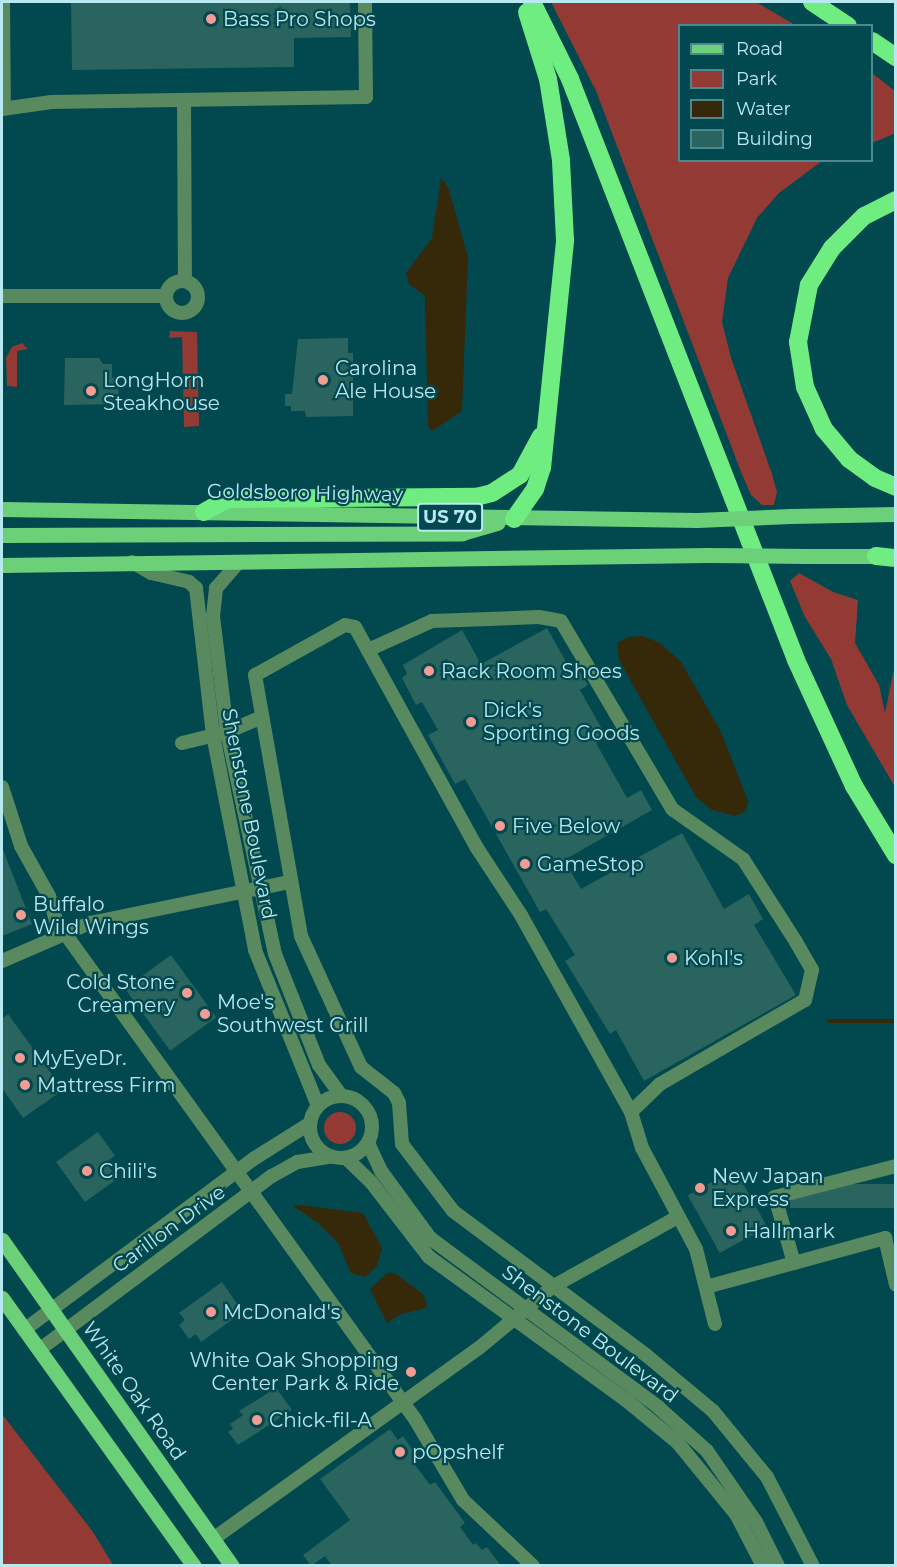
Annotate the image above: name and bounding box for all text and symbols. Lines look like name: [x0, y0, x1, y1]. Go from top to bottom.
place label: Bass Pro Shops: [223, 7, 376, 31]
marker: Bass Pro Shops: [204, 12, 218, 26]
legend: [678, 24, 873, 162]
text: Road: [736, 38, 783, 60]
text: Park: [736, 68, 777, 90]
text: Water: [736, 98, 791, 120]
text: Building: [736, 128, 813, 150]
place label: Carolina Ale House: [335, 356, 436, 403]
place label: LongHorn Steakhouse: [103, 368, 220, 415]
marker: Carolina Ale House: [316, 373, 330, 387]
marker: LongHorn Steakhouse: [84, 384, 98, 398]
street label: Goldsboro Highway: [207, 479, 403, 507]
road number: US 70: [417, 502, 483, 532]
place label: Rack Room Shoes: [441, 659, 622, 683]
marker: Rack Room Shoes: [422, 664, 436, 678]
place label: Dick's Sporting Goods: [483, 698, 640, 745]
street label: Shenstone Boulevard: [217, 707, 281, 921]
marker: Dick's Sporting Goods: [464, 715, 478, 729]
place label: Five Below: [512, 814, 620, 838]
marker: Five Below: [493, 819, 507, 833]
place label: GameStop: [537, 852, 644, 876]
marker: GameStop: [518, 857, 532, 871]
place label: Buffalo Wild Wings: [33, 892, 149, 939]
marker: Buffalo Wild Wings: [14, 908, 28, 922]
place label: Kohl's: [684, 946, 743, 970]
marker: Kohl's: [665, 951, 679, 965]
place label: Cold Stone Creamery: [66, 970, 175, 1017]
marker: Cold Stone Creamery: [180, 986, 194, 1000]
place label: Moe's Southwest Grill: [217, 990, 369, 1037]
marker: Moe's Southwest Grill: [198, 1007, 212, 1021]
place label: MyEyeDr.: [32, 1046, 127, 1070]
marker: MyEyeDr.: [13, 1051, 27, 1065]
place label: Mattress Firm: [37, 1073, 176, 1097]
marker: Mattress Firm: [18, 1078, 32, 1092]
place label: Chili's: [99, 1159, 157, 1183]
marker: Chili's: [80, 1164, 94, 1178]
place label: New Japan Express: [712, 1164, 824, 1211]
street label: Carillon Drive: [108, 1180, 230, 1278]
marker: New Japan Express: [693, 1181, 707, 1195]
place label: Hallmark: [743, 1219, 835, 1243]
marker: Hallmark: [724, 1224, 738, 1238]
street label: Shenstone Boulevard: [497, 1260, 683, 1408]
place label: McDonald's: [223, 1300, 340, 1324]
marker: McDonald's: [204, 1305, 218, 1319]
street label: White Oak Road: [77, 1317, 191, 1465]
place label: White Oak Shopping Center Park & Ride: [189, 1348, 399, 1395]
marker: White Oak Shopping Center Park & Ride: [404, 1365, 418, 1379]
place label: Chick-fil-A: [269, 1408, 372, 1432]
marker: Chick-fil-A: [250, 1413, 264, 1427]
place label: pOpshelf: [412, 1440, 503, 1464]
marker: pOpshelf: [393, 1445, 407, 1459]

